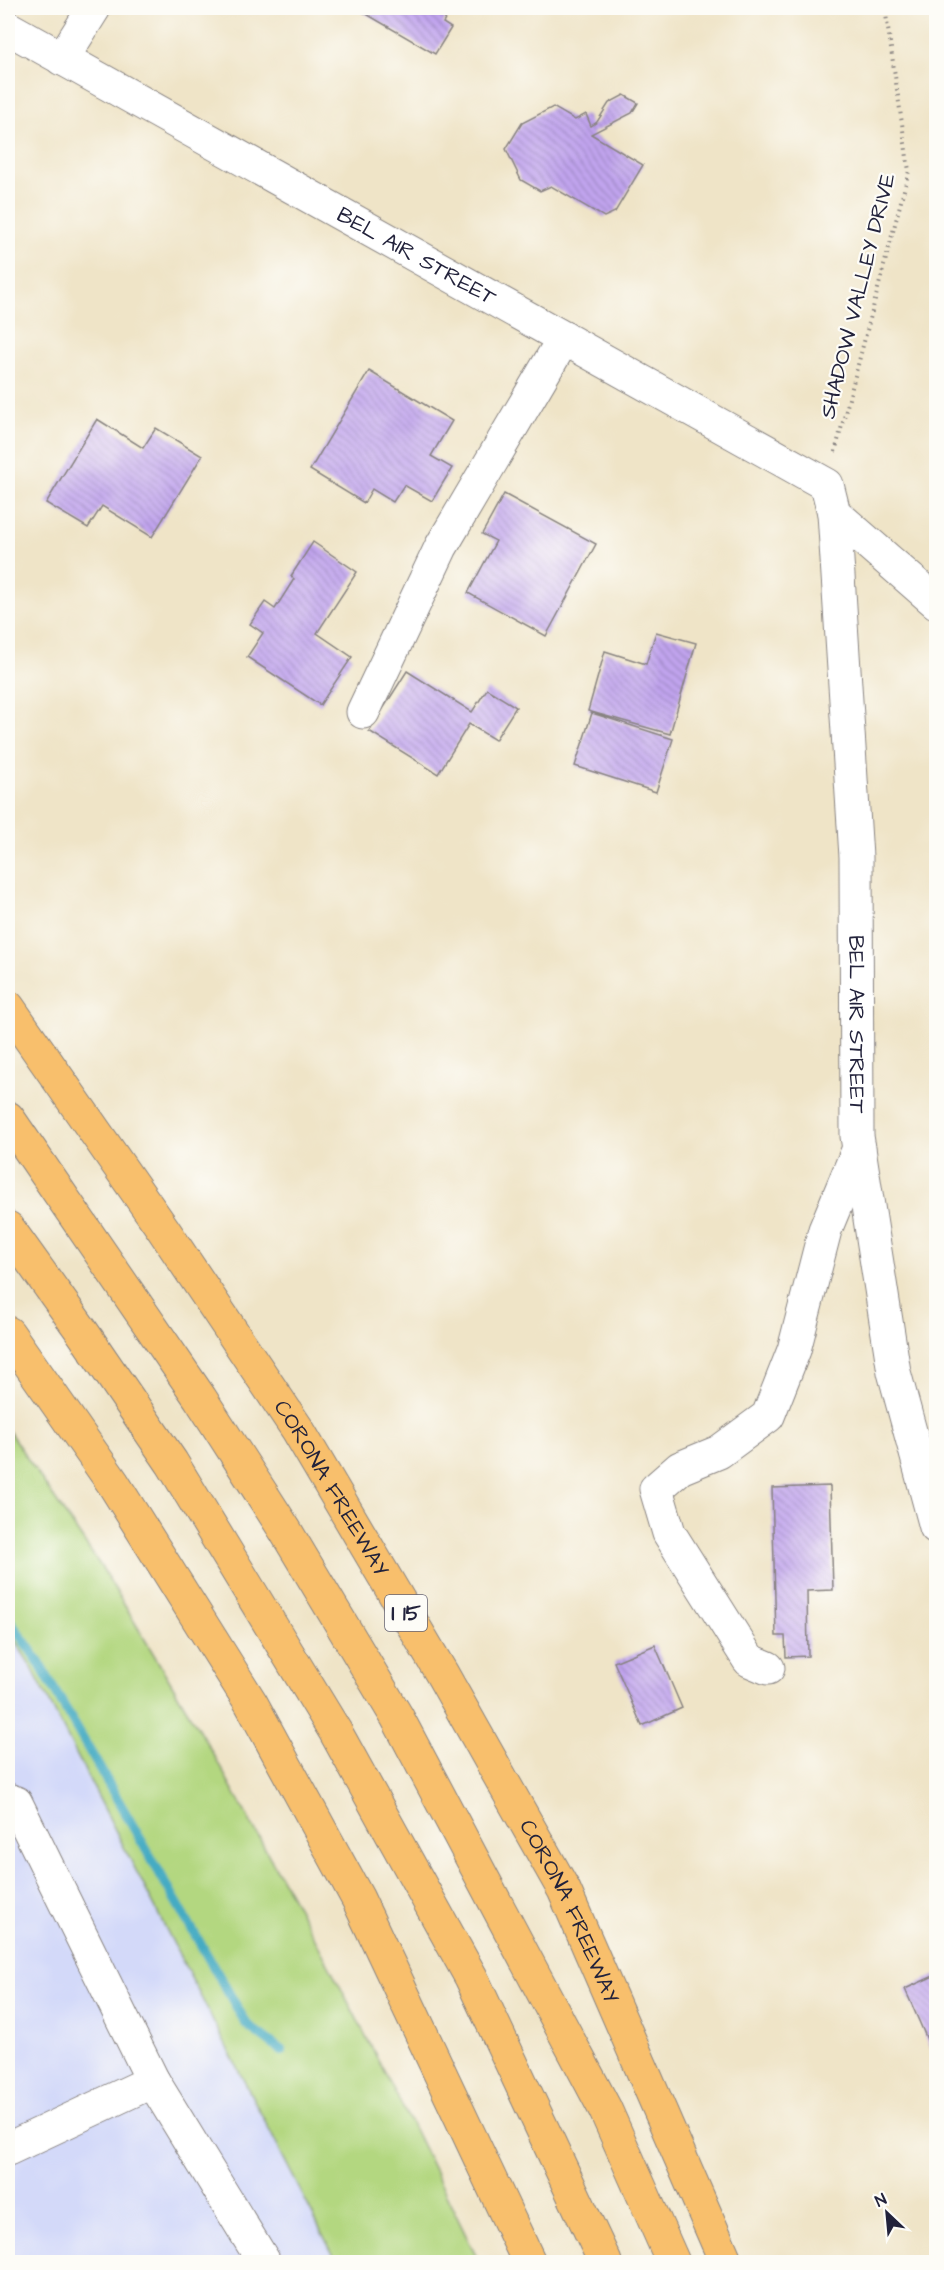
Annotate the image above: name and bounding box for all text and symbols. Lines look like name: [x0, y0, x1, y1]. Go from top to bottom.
street label: SHADOW VALLEY DRIVE: [812, 170, 904, 422]
street label: BEL AIR STREET: [331, 199, 502, 313]
street label: BEL AIR STREET: [841, 935, 872, 1114]
street label: CORONA FREEWAY: [267, 1394, 397, 1582]
road number: I 15: [385, 1595, 427, 1631]
street label: CORONA FREEWAY: [512, 1814, 627, 2008]
north arrow: [857, 2183, 917, 2243]
text: N: [872, 2188, 890, 2213]

